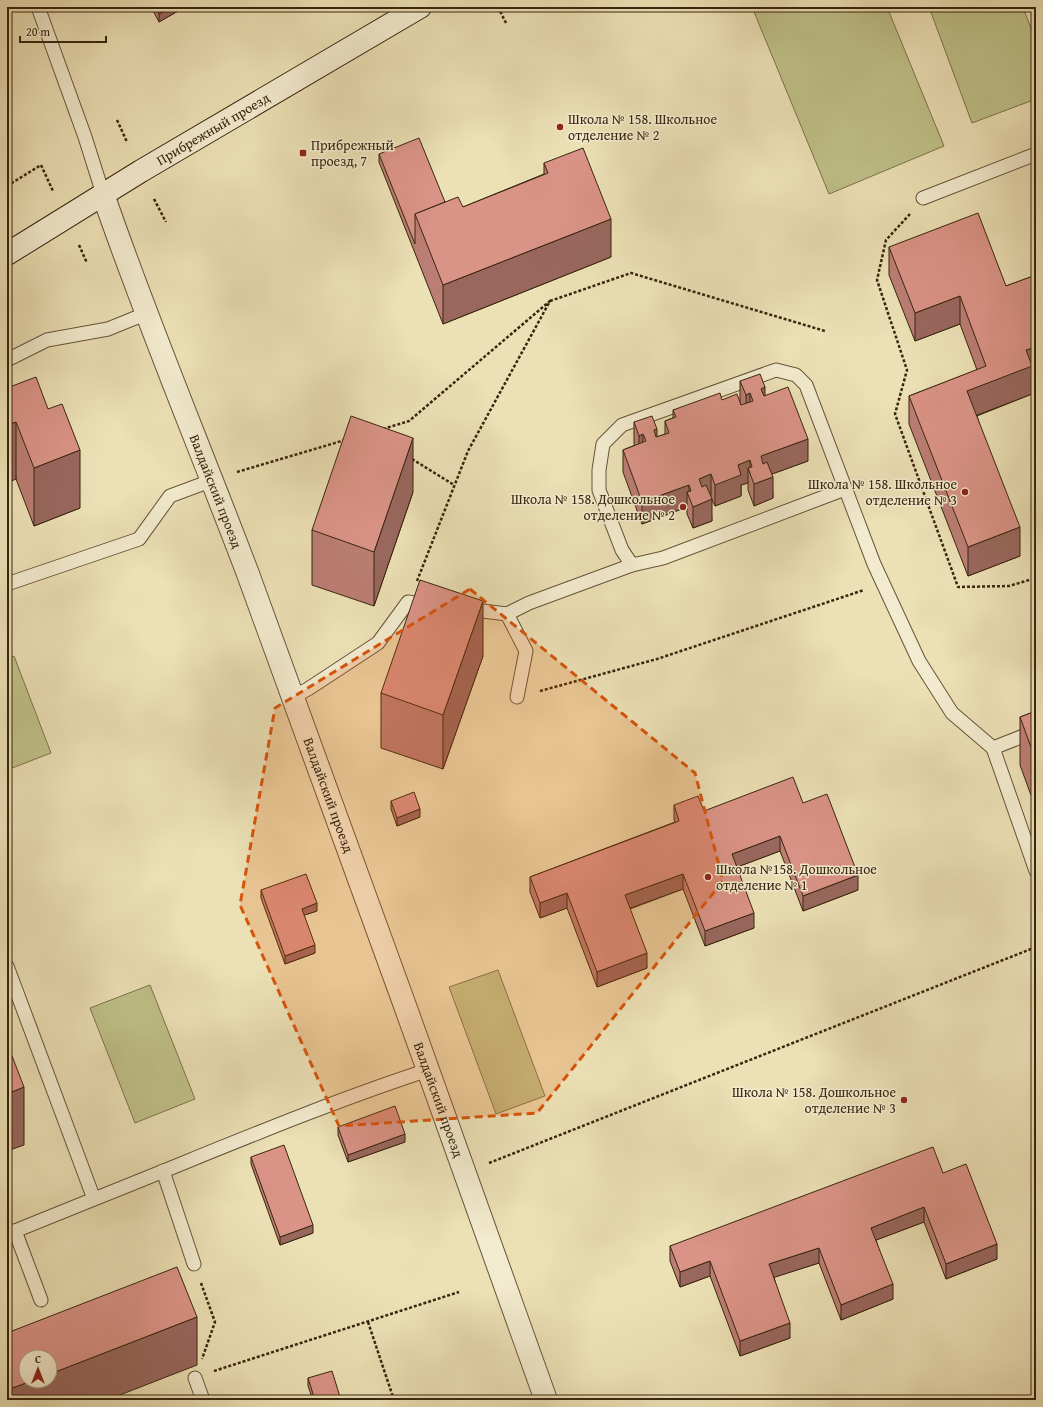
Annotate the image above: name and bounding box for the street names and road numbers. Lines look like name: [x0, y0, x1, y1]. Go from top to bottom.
street label: Прибрежный проезд: [152, 87, 274, 170]
street label: Валдайский проезд: [185, 431, 247, 552]
street label: Валдайский проезд: [299, 735, 359, 856]
street label: Валдайский проезд: [409, 1039, 469, 1160]

